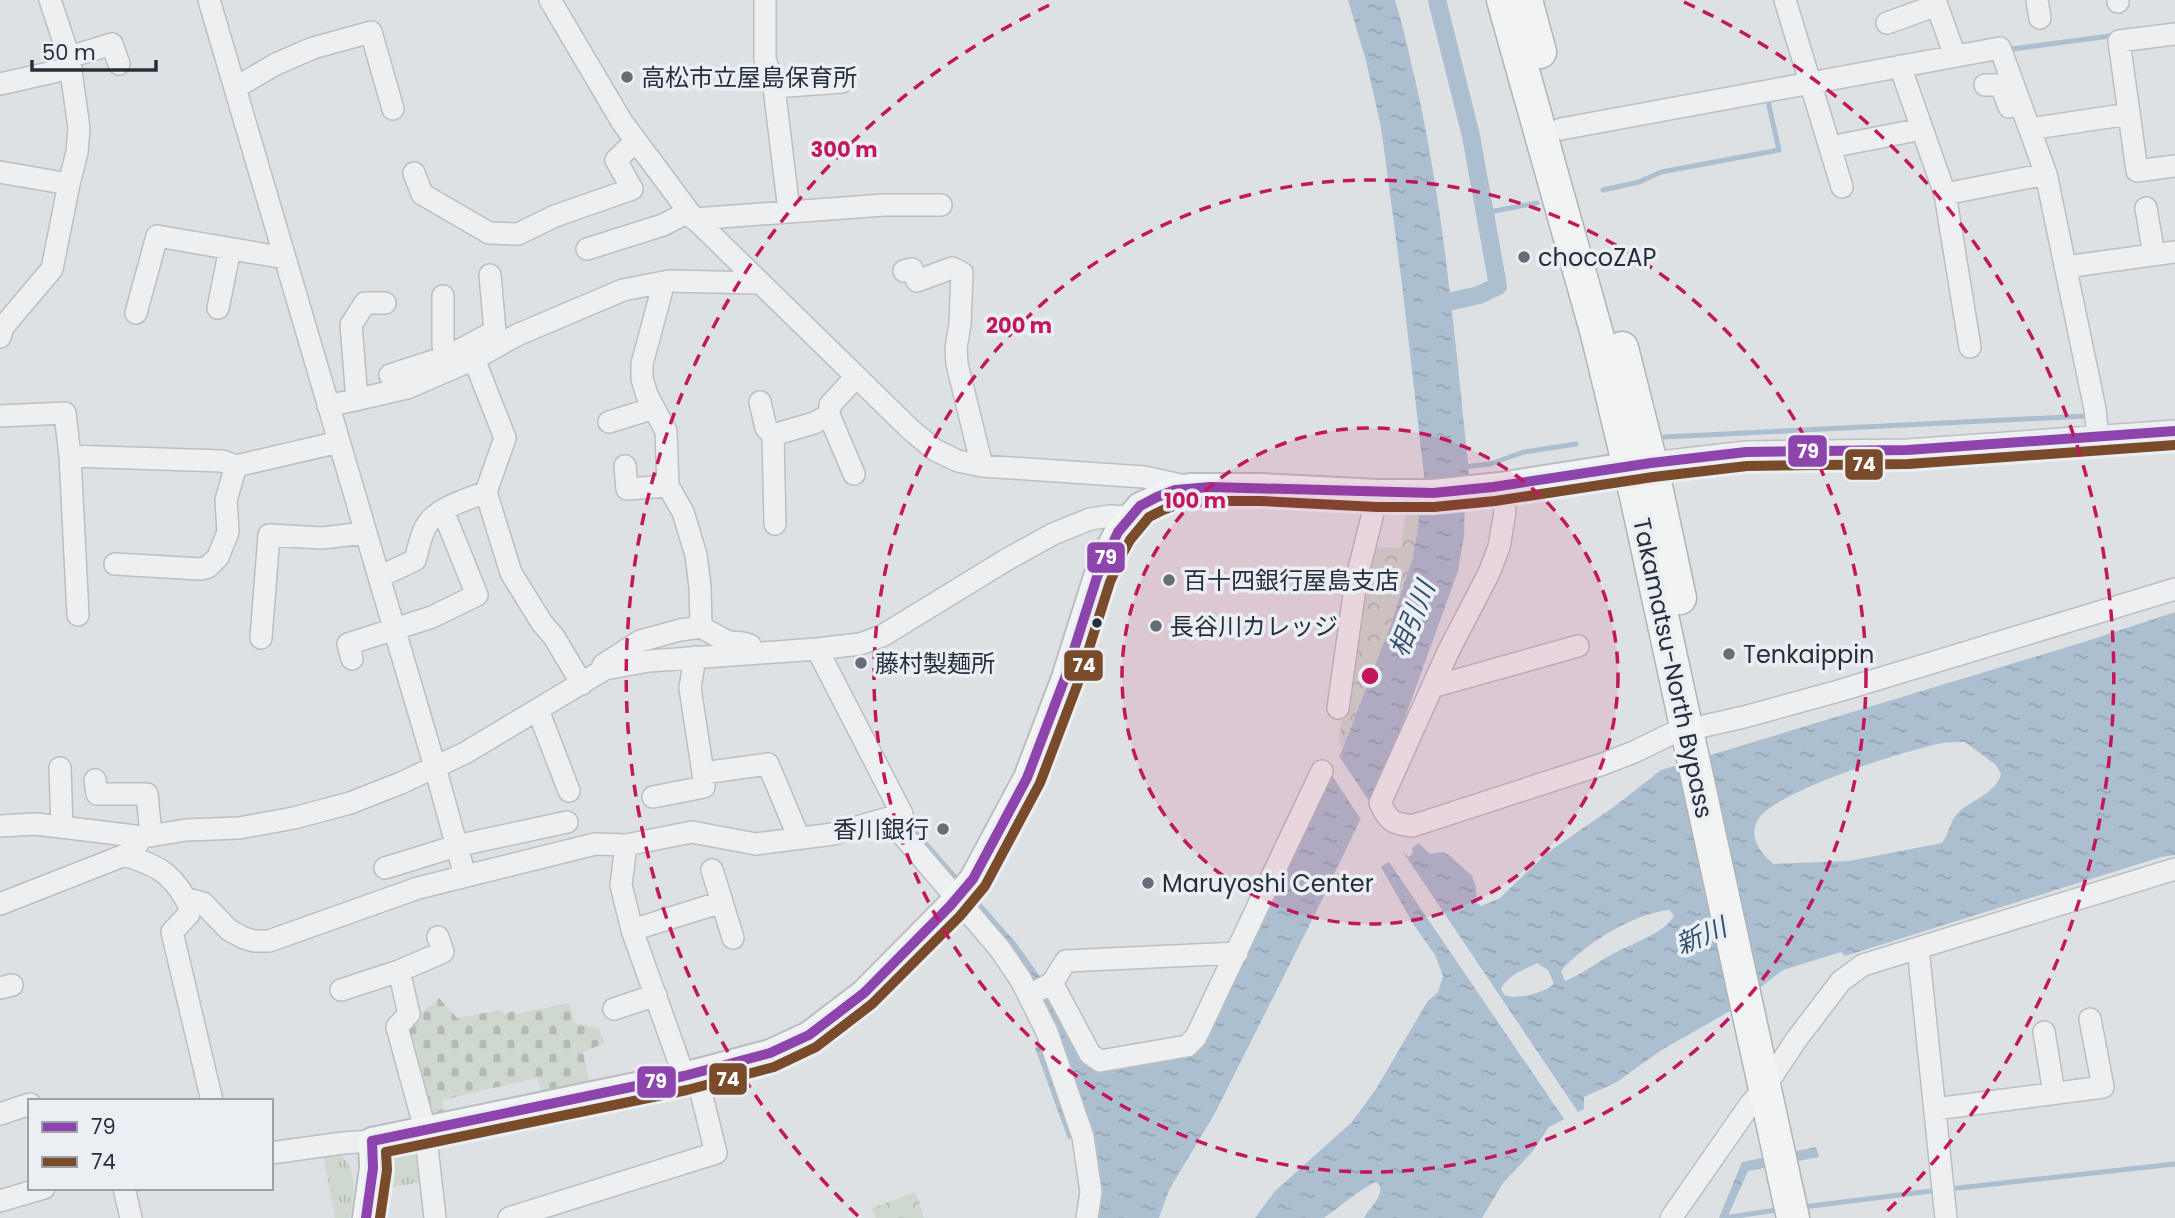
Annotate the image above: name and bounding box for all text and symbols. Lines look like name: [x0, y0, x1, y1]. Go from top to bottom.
scale bar: [32, 28, 156, 72]
text: 50 m: [42, 38, 96, 67]
place label: 高松市立屋島保育所: [641, 61, 857, 94]
marker: 高松市立屋島保育所: [619, 69, 635, 85]
text: 300 m: [811, 135, 877, 164]
place label: chocoZAP: [1538, 241, 1656, 274]
marker: chocoZAP: [1516, 249, 1532, 265]
text: 200 m: [986, 311, 1052, 340]
line badge: 79: [1787, 434, 1828, 468]
text: 79: [1797, 438, 1819, 465]
line badge: 74: [1844, 448, 1884, 481]
text: 74: [1852, 451, 1876, 478]
text: 100 m: [1164, 486, 1226, 515]
street label: Takamatsu-North Bypass: [1625, 515, 1721, 821]
line badge: 79: [1086, 541, 1126, 574]
text: 79: [1095, 544, 1117, 571]
place label: 百十四銀行屋島支店: [1183, 564, 1399, 597]
marker: 百十四銀行屋島支店: [1161, 572, 1177, 588]
water label: 相引川: [1381, 573, 1444, 662]
place label: 長谷川カレッジ: [1170, 610, 1338, 643]
unlabelled marker: [1090, 616, 1104, 630]
marker: 長谷川カレッジ: [1148, 618, 1164, 634]
place label: Tenkaippin: [1743, 638, 1874, 671]
marker: Tenkaippin: [1721, 646, 1737, 662]
place label: 藤村製麺所: [875, 647, 995, 680]
line badge: 74: [1063, 649, 1104, 682]
text: 74: [1072, 652, 1096, 679]
marker: 藤村製麺所: [853, 655, 869, 671]
centre of rings: [1358, 664, 1382, 688]
place label: 香川銀行: [833, 813, 929, 846]
marker: 香川銀行: [935, 821, 951, 837]
place label: Maruyoshi Center: [1162, 867, 1374, 900]
marker: Maruyoshi Center: [1140, 875, 1156, 891]
water label: 新川: [1670, 908, 1735, 963]
line badge: 74: [708, 1062, 748, 1096]
line badge: 79: [636, 1065, 677, 1099]
text: 74: [716, 1066, 740, 1093]
text: 79: [645, 1068, 667, 1095]
legend: [28, 1099, 273, 1190]
text: 79: [91, 1112, 116, 1141]
text: 74: [91, 1147, 116, 1176]

